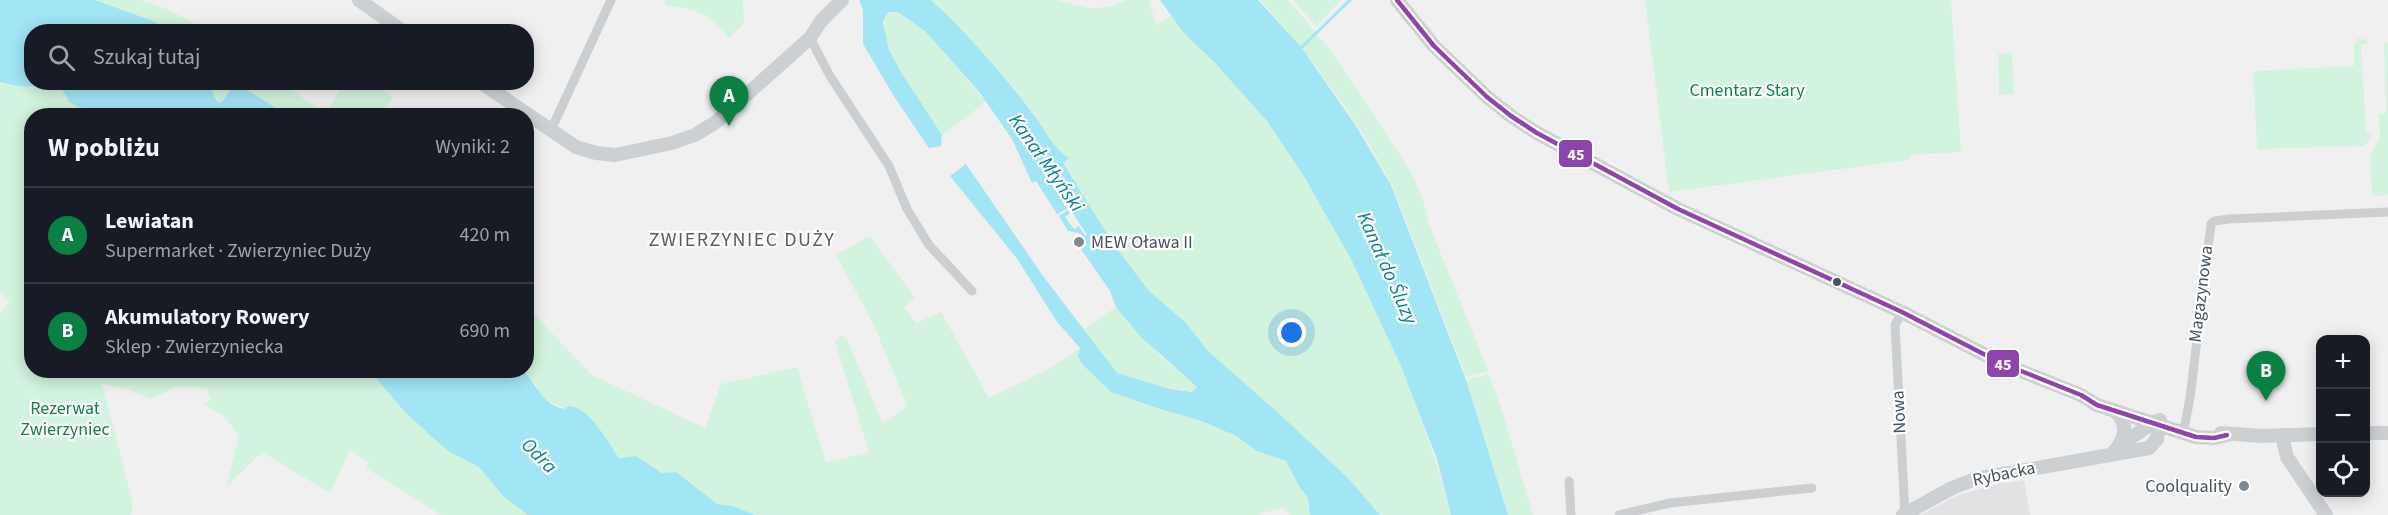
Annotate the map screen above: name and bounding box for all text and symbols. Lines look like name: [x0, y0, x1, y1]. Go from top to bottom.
search box: [24, 24, 534, 90]
icon: search: [45, 41, 78, 74]
text: Szukaj tutaj: [93, 41, 200, 73]
pin: A: [710, 76, 748, 126]
park label: Cmentarz Stary: [1689, 78, 1805, 103]
water label: Kanał Młyński: [1002, 108, 1090, 218]
text: W pobliżu: [48, 129, 160, 166]
text: Wyniki: 2: [435, 133, 510, 161]
line badge: 45: [1558, 139, 1593, 168]
text: 45: [1568, 144, 1584, 166]
text: Lewiatan: [105, 205, 194, 237]
water label: Kanał do Śluzy: [1350, 207, 1425, 330]
text: A: [62, 221, 73, 249]
text: 420 m: [460, 221, 510, 249]
district label: ZWIERZYNIEC DUŻY: [649, 226, 835, 254]
place label: MEW Oława II: [1091, 230, 1193, 255]
marker: MEW Oława II: [1072, 235, 1086, 249]
text: Supermarket · Zwierzyniec Duży: [105, 237, 371, 265]
street label: Magazynowa: [2183, 244, 2219, 344]
unlabelled marker: [1831, 276, 1843, 288]
text: Akumulatory Rowery: [105, 301, 310, 333]
text: B: [61, 317, 74, 345]
text: 690 m: [460, 317, 510, 345]
your location: [1277, 318, 1306, 347]
text: Sklep · Zwierzyniecka: [105, 333, 284, 361]
map controls: [2316, 335, 2370, 497]
button: +: [2316, 335, 2370, 389]
line badge: 45: [1986, 349, 2020, 378]
pin: B: [2246, 352, 2286, 401]
text: 45: [1995, 354, 2011, 376]
button: −: [2316, 389, 2370, 443]
street label: Nowa: [1885, 390, 1913, 434]
park label: Rezerwat Zwierzyniec: [20, 396, 110, 442]
water label: Odra: [515, 432, 563, 480]
button: locate: [2316, 443, 2370, 497]
street label: Rybacka: [1970, 455, 2038, 493]
place label: Coolquality: [2145, 474, 2233, 499]
marker: Coolquality: [2237, 479, 2251, 493]

